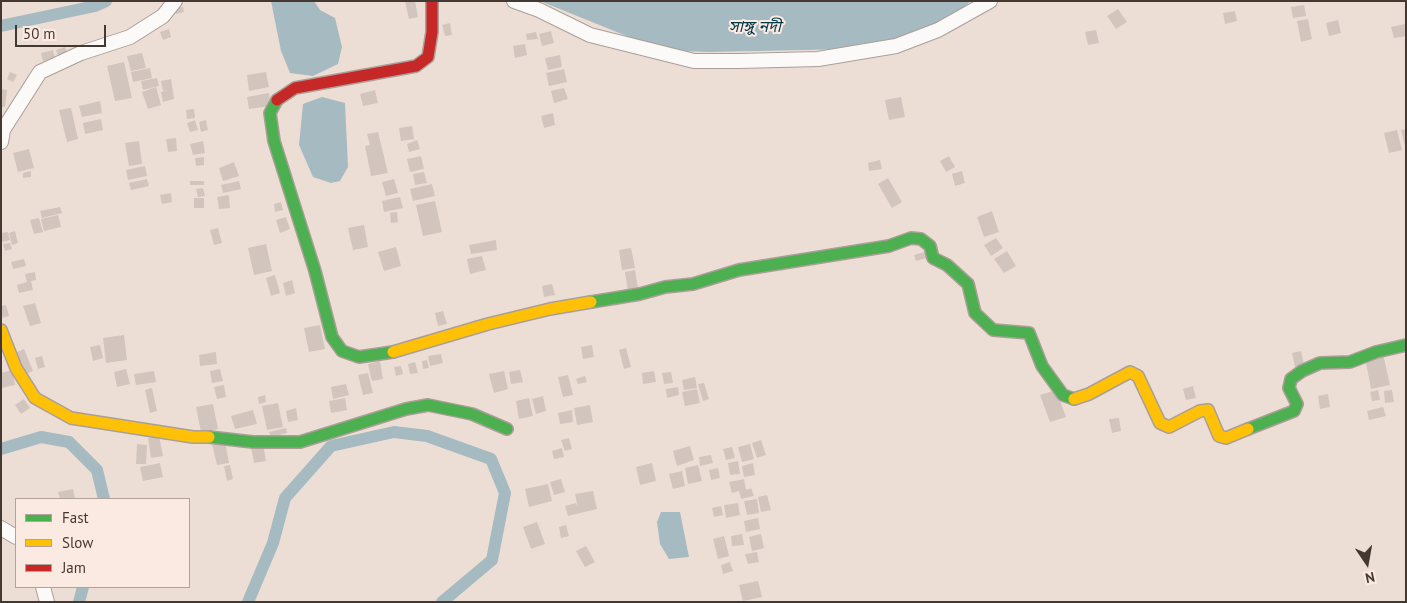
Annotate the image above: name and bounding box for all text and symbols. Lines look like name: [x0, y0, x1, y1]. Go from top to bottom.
scale bar: [18, 15, 109, 47]
water label: সাঙ্গু নদী: [729, 17, 781, 37]
text: 50 m: [23, 24, 56, 43]
legend: [15, 498, 190, 588]
text: Fast: [62, 508, 89, 527]
text: Slow: [62, 533, 93, 552]
north arrow: [1342, 538, 1392, 588]
text: Jam: [62, 558, 86, 577]
text: N: [1364, 568, 1376, 587]

